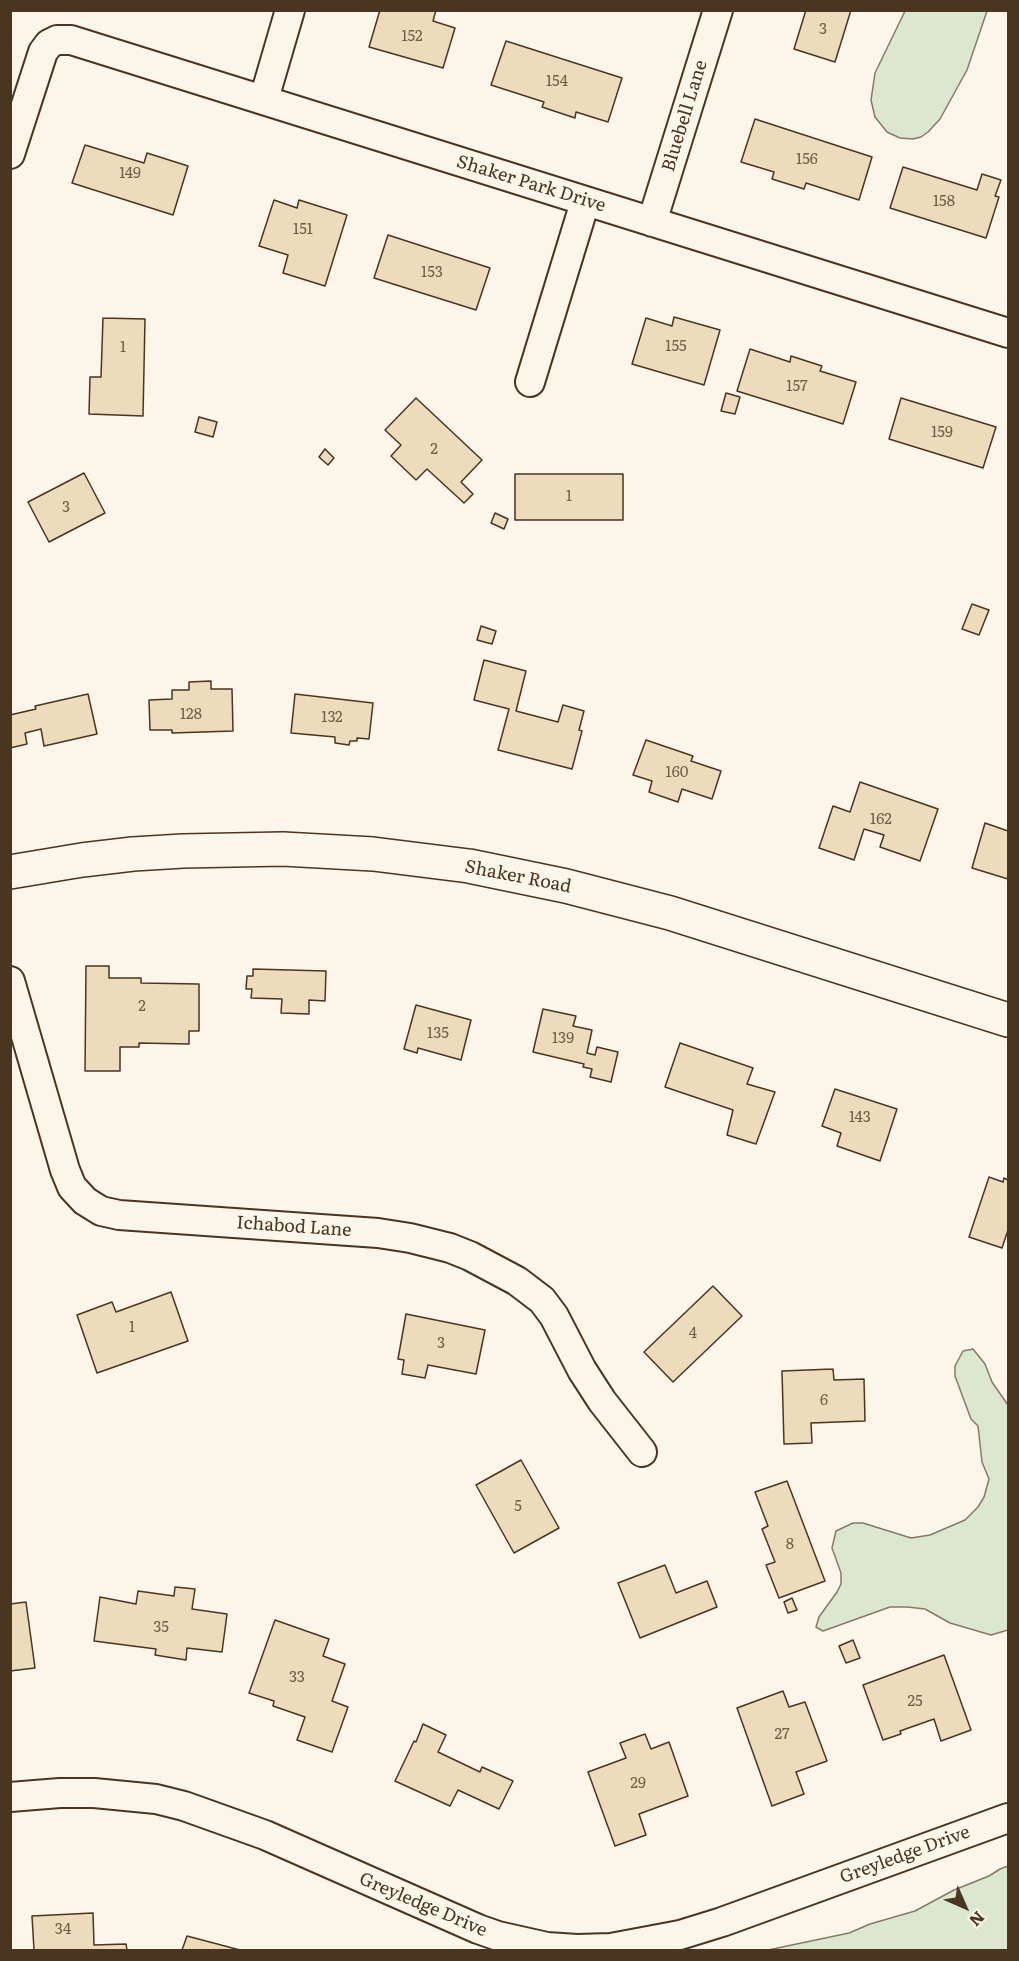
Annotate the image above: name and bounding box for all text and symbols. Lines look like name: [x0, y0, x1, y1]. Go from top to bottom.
house number: 3: [819, 21, 827, 39]
house number: 152: [401, 28, 423, 46]
street label: Bluebell Lane: [658, 58, 712, 174]
house number: 154: [546, 73, 568, 91]
street label: Shaker Park Drive: [454, 151, 608, 217]
house number: 156: [796, 151, 818, 169]
house number: 149: [119, 165, 141, 183]
house number: 158: [933, 193, 955, 211]
house number: 151: [293, 221, 313, 239]
house number: 153: [421, 264, 443, 282]
house number: 155: [665, 338, 687, 356]
house number: 1: [120, 339, 126, 357]
house number: 157: [786, 378, 808, 396]
house number: 159: [931, 424, 953, 442]
house number: 2: [430, 441, 438, 459]
house number: 1: [566, 488, 572, 506]
house number: 3: [62, 499, 70, 517]
house number: 128: [180, 706, 202, 724]
house number: 132: [321, 709, 343, 727]
house number: 160: [666, 764, 688, 782]
house number: 162: [870, 811, 892, 829]
street label: Shaker Road: [463, 856, 573, 898]
house number: 2: [138, 998, 146, 1016]
house number: 135: [427, 1025, 449, 1043]
house number: 139: [552, 1030, 574, 1048]
house number: 143: [849, 1109, 871, 1127]
street label: Ichabod Lane: [236, 1212, 352, 1242]
house number: 1: [129, 1319, 135, 1337]
house number: 4: [689, 1325, 697, 1343]
house number: 3: [437, 1335, 445, 1353]
house number: 6: [820, 1392, 828, 1410]
house number: 5: [514, 1498, 522, 1516]
house number: 8: [786, 1536, 794, 1554]
house number: 35: [153, 1619, 169, 1637]
house number: 33: [289, 1669, 305, 1687]
house number: 25: [907, 1693, 923, 1711]
house number: 27: [774, 1726, 790, 1744]
house number: 29: [630, 1775, 646, 1793]
street label: Greyledge Drive: [837, 1821, 973, 1889]
street label: Greyledge Drive: [356, 1868, 490, 1942]
north arrow: [935, 1877, 995, 1937]
text: N: [964, 1906, 991, 1933]
house number: 34: [55, 1921, 71, 1939]

